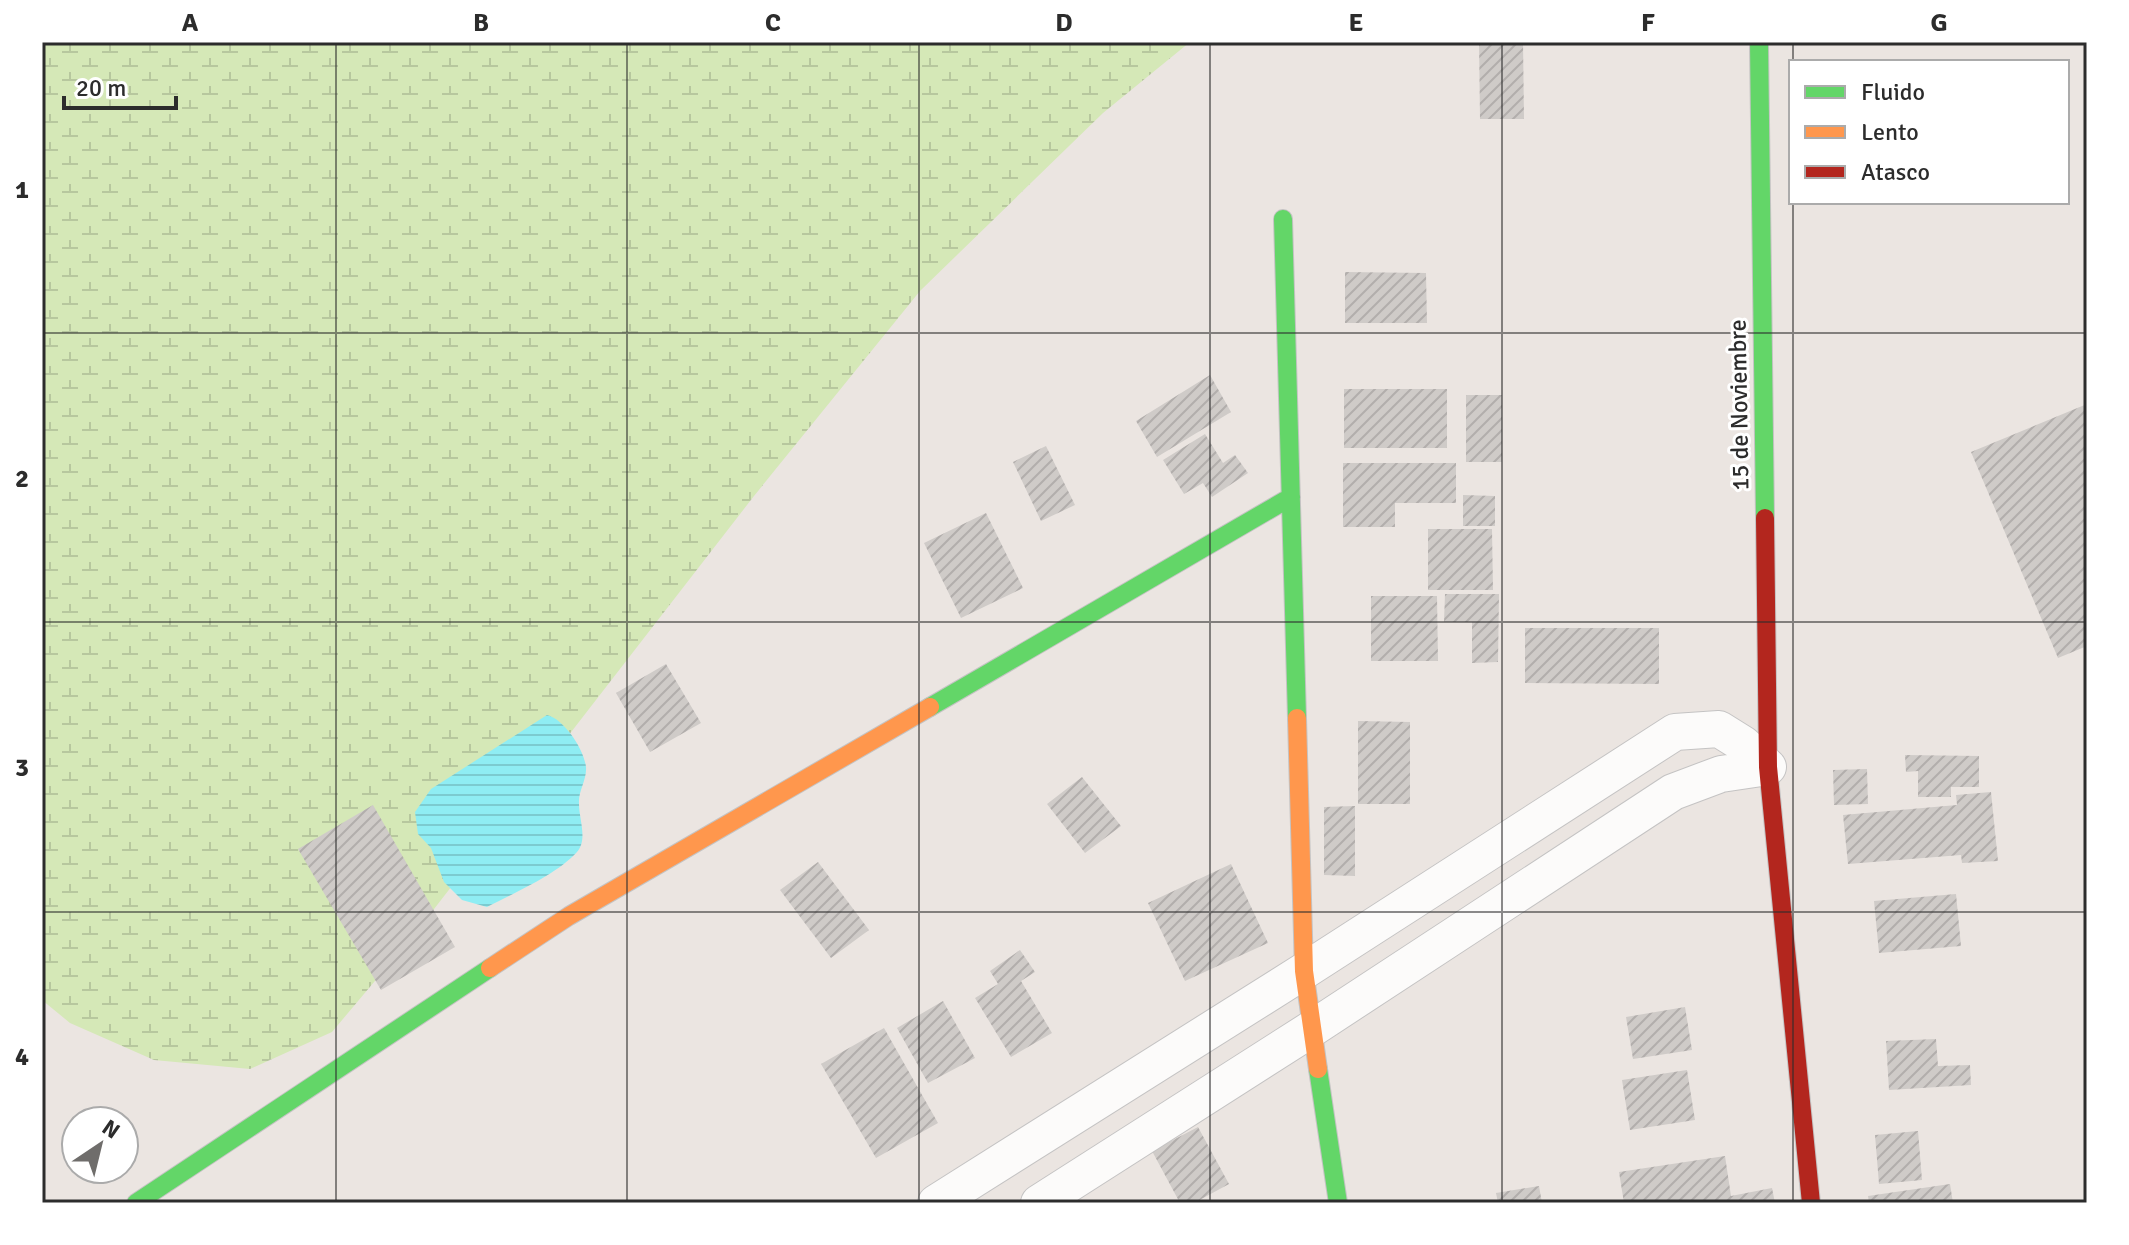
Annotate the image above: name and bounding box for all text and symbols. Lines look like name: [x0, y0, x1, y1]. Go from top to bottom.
text: A: [182, 7, 199, 39]
text: B: [473, 7, 489, 39]
text: C: [765, 7, 781, 39]
text: D: [1055, 7, 1073, 39]
text: E: [1349, 7, 1363, 39]
text: F: [1641, 7, 1655, 39]
text: G: [1930, 7, 1948, 39]
scale bar: [64, 60, 176, 110]
legend: [1789, 60, 2069, 204]
text: 20 m: [76, 73, 126, 103]
text: Fluido: [1861, 77, 1925, 107]
text: Lento: [1861, 117, 1919, 147]
text: Atasco: [1861, 157, 1930, 187]
text: 1: [15, 174, 29, 206]
street label: 15 de Noviembre: [1723, 319, 1755, 491]
text: 2: [15, 463, 29, 495]
text: 3: [15, 752, 29, 784]
text: 4: [15, 1041, 29, 1073]
north arrow: [60, 1105, 140, 1185]
text: N: [97, 1114, 125, 1144]

